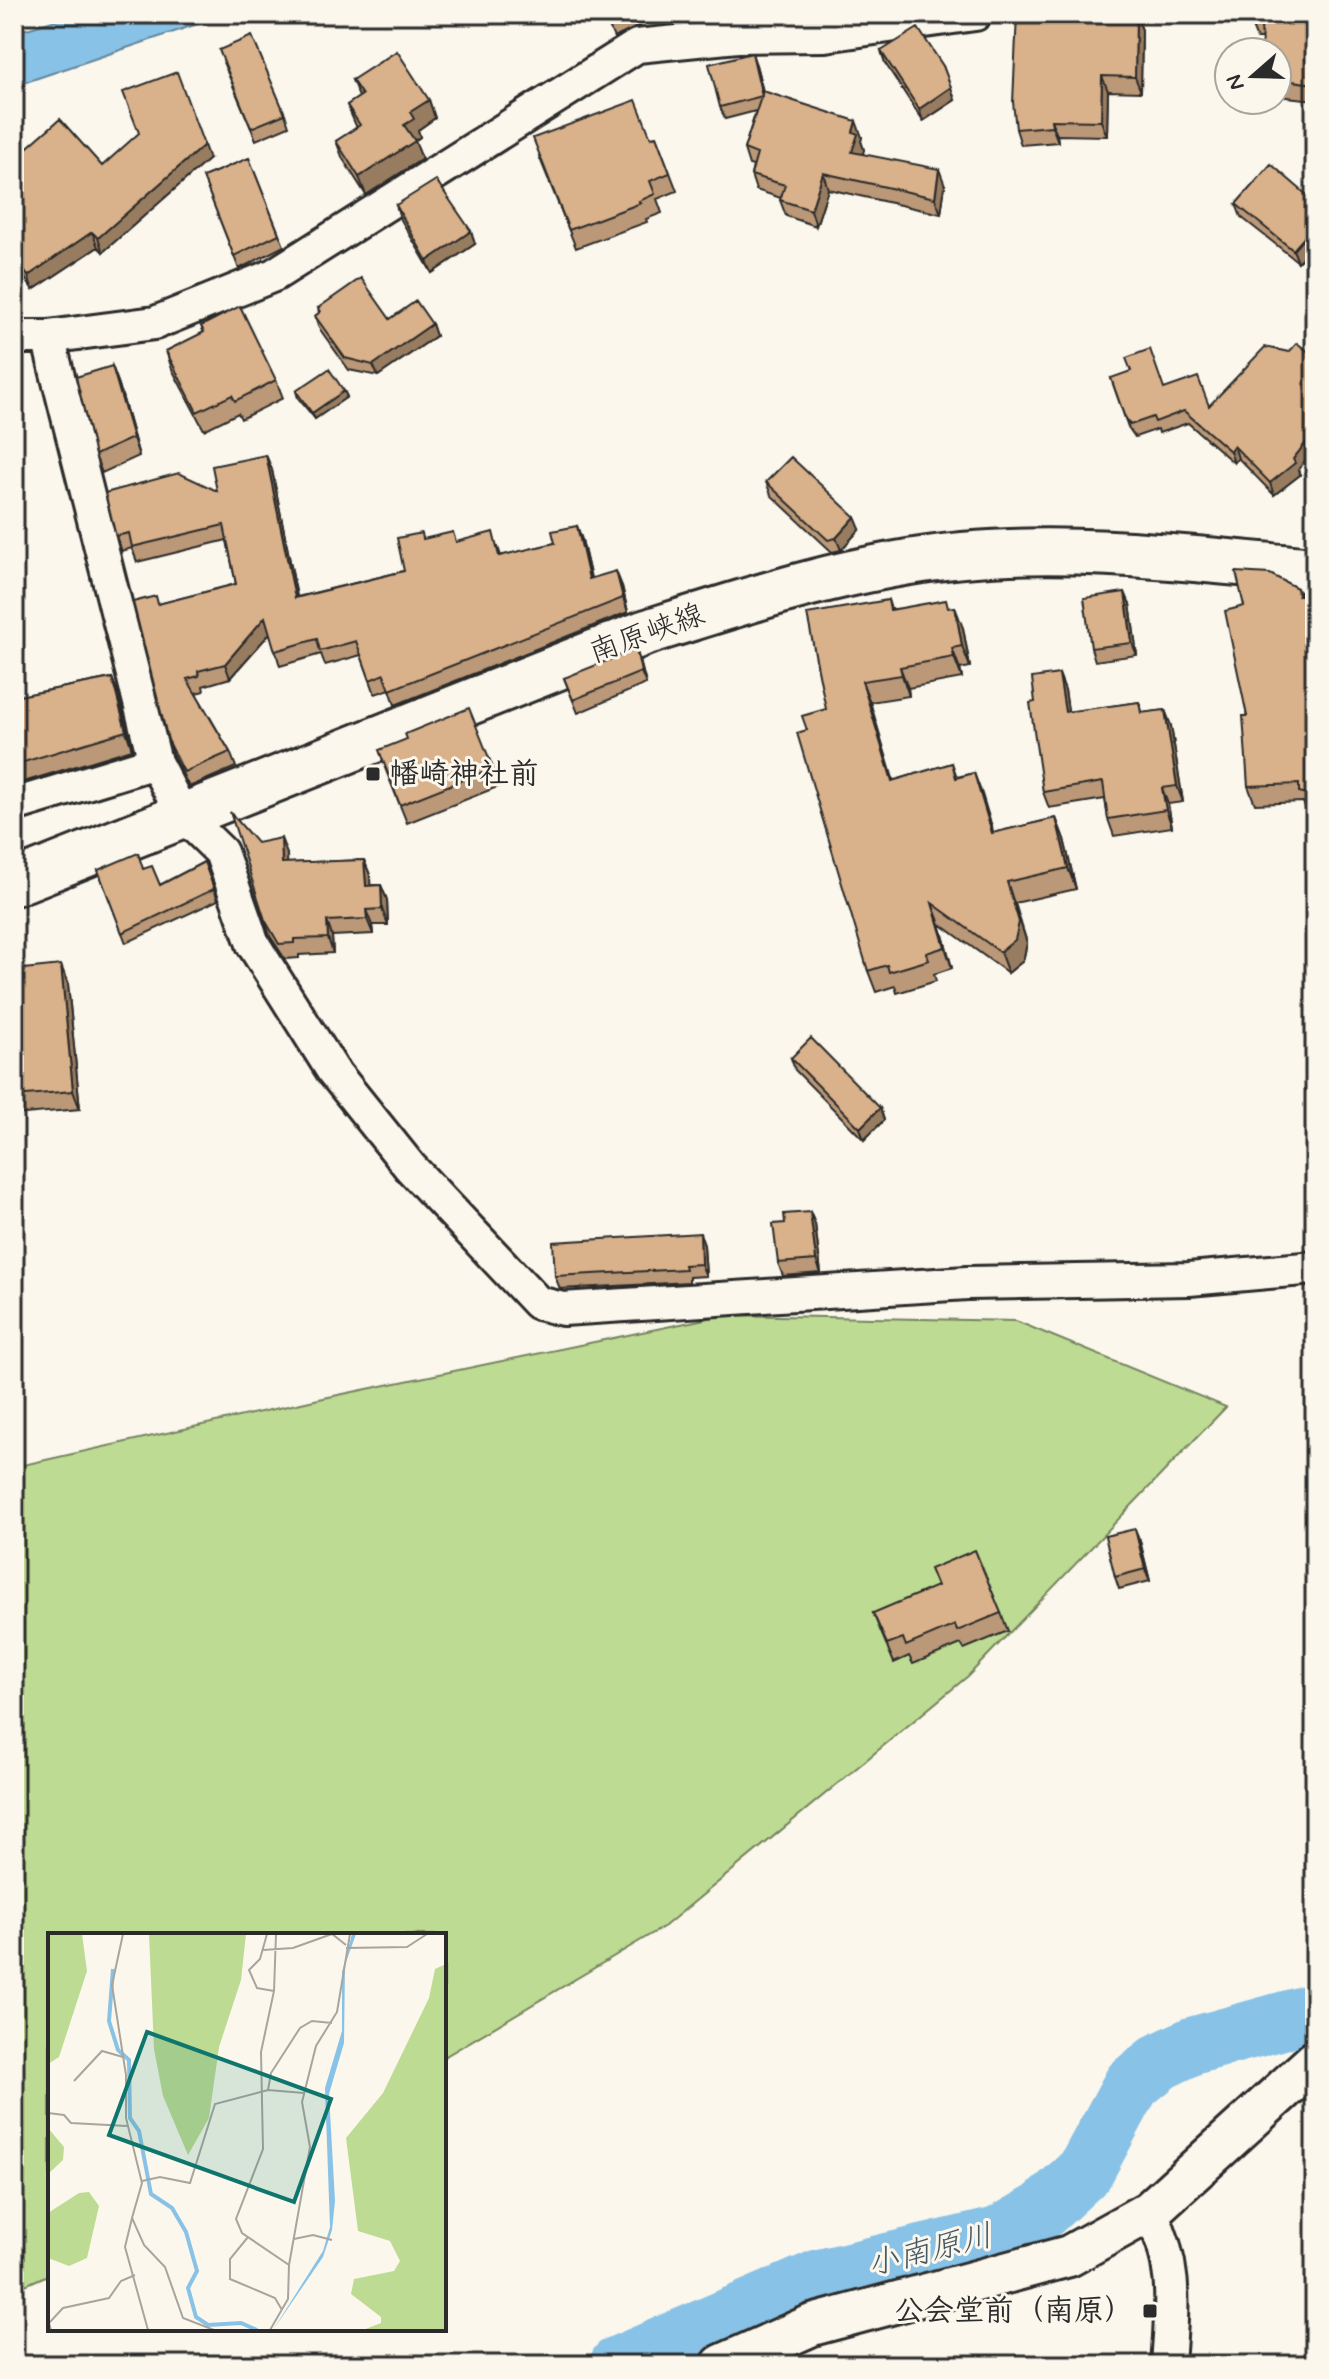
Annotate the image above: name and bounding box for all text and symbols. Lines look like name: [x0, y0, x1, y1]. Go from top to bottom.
north arrow: [1213, 36, 1293, 116]
text: N: [1220, 70, 1252, 94]
street label: 南原峡線: [584, 595, 710, 673]
place label: 幡崎神社前: [389, 755, 539, 794]
marker: 幡崎神社前: [364, 765, 382, 783]
inset map: [48, 1933, 446, 2331]
water label: 小南原川: [863, 2215, 997, 2287]
place label: 公会堂前（南原）: [894, 2292, 1134, 2331]
marker: 公会堂前（南原）: [1141, 2302, 1159, 2320]

